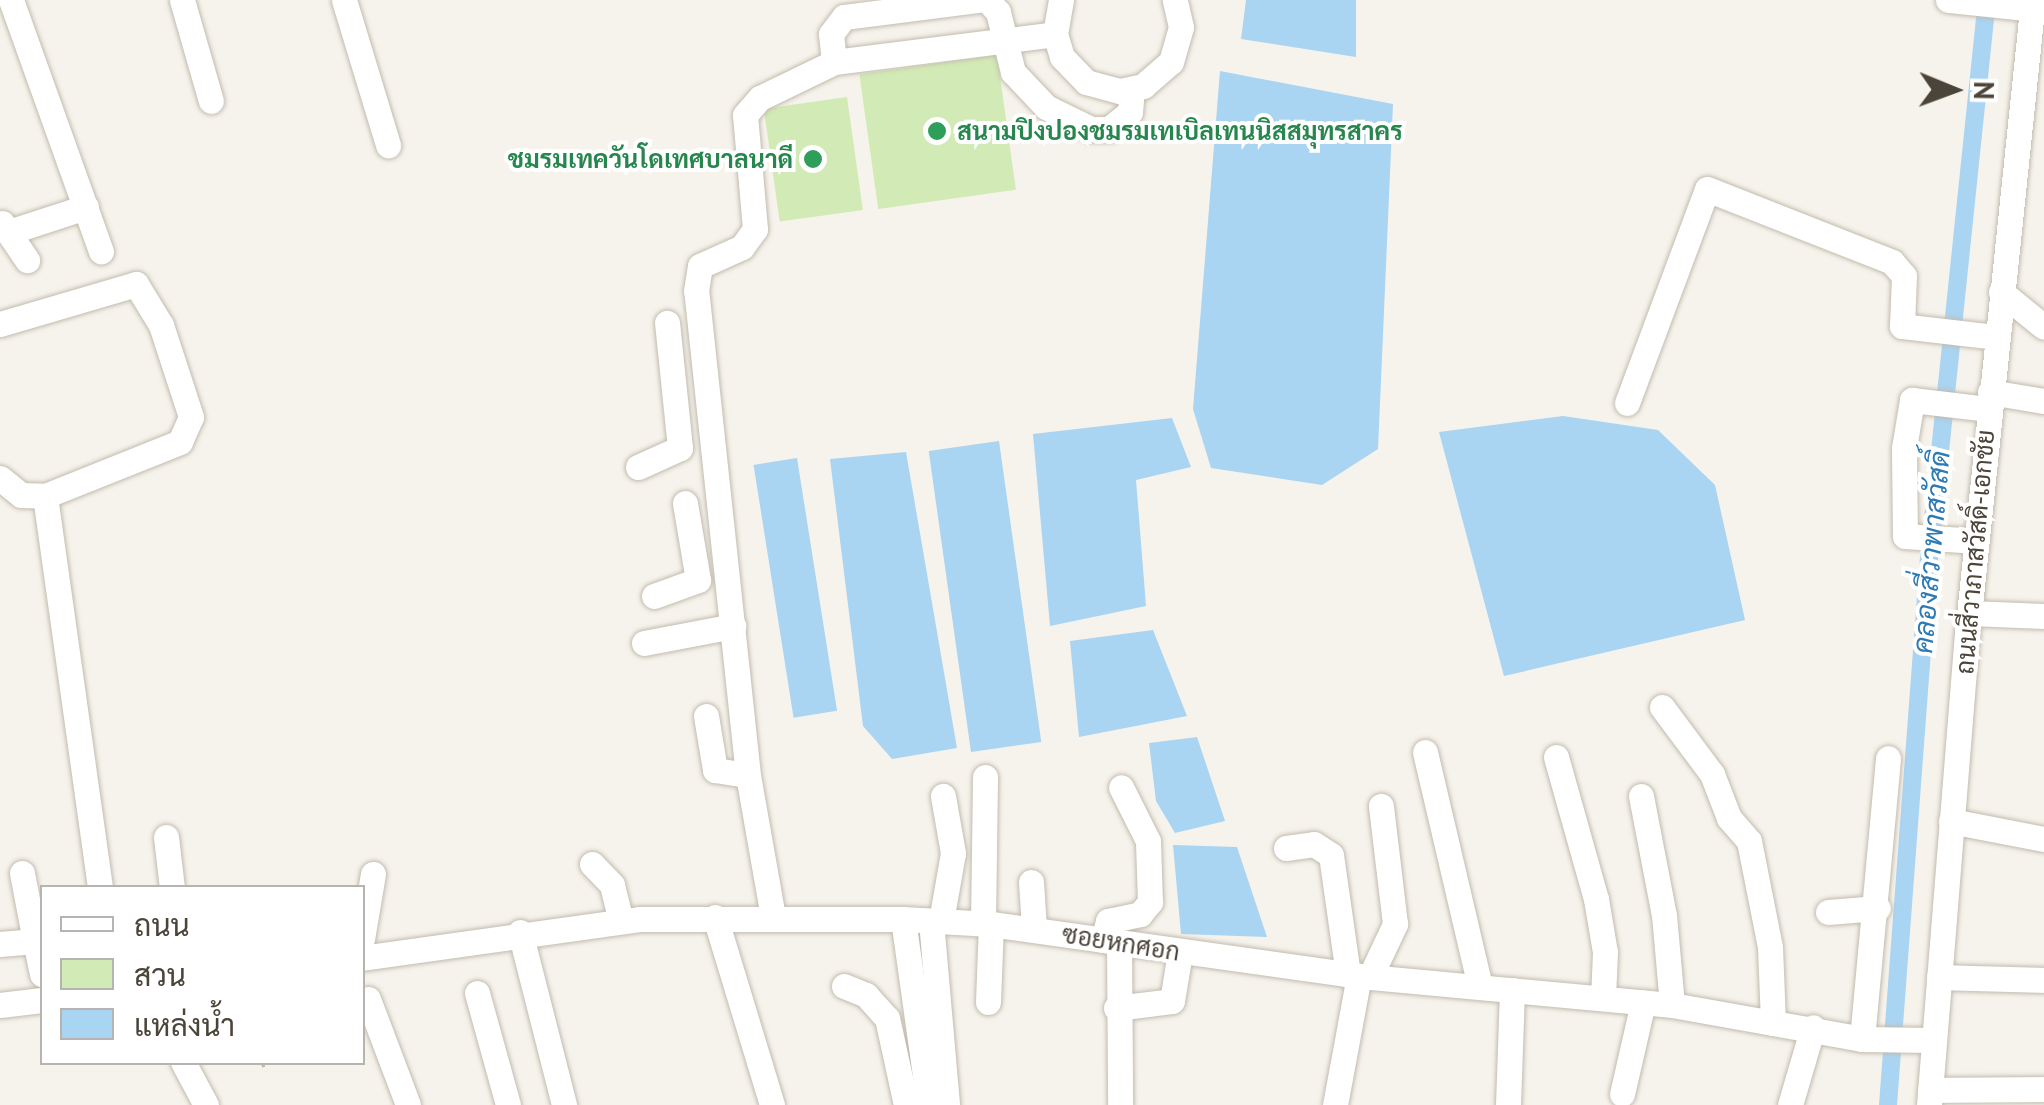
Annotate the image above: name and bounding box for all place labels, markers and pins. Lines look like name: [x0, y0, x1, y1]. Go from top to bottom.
place label: สนามปิงปองชมรมเทเบิลเทนนิสสมุทรสาคร: [957, 116, 1403, 146]
marker: สนามปิงปองชมรมเทเบิลเทนนิสสมุทรสาคร: [926, 120, 948, 142]
place label: ชมรมเทควันโดเทศบาลนาดี: [508, 144, 793, 174]
marker: ชมรมเทควันโดเทศบาลนาดี: [802, 148, 824, 170]

